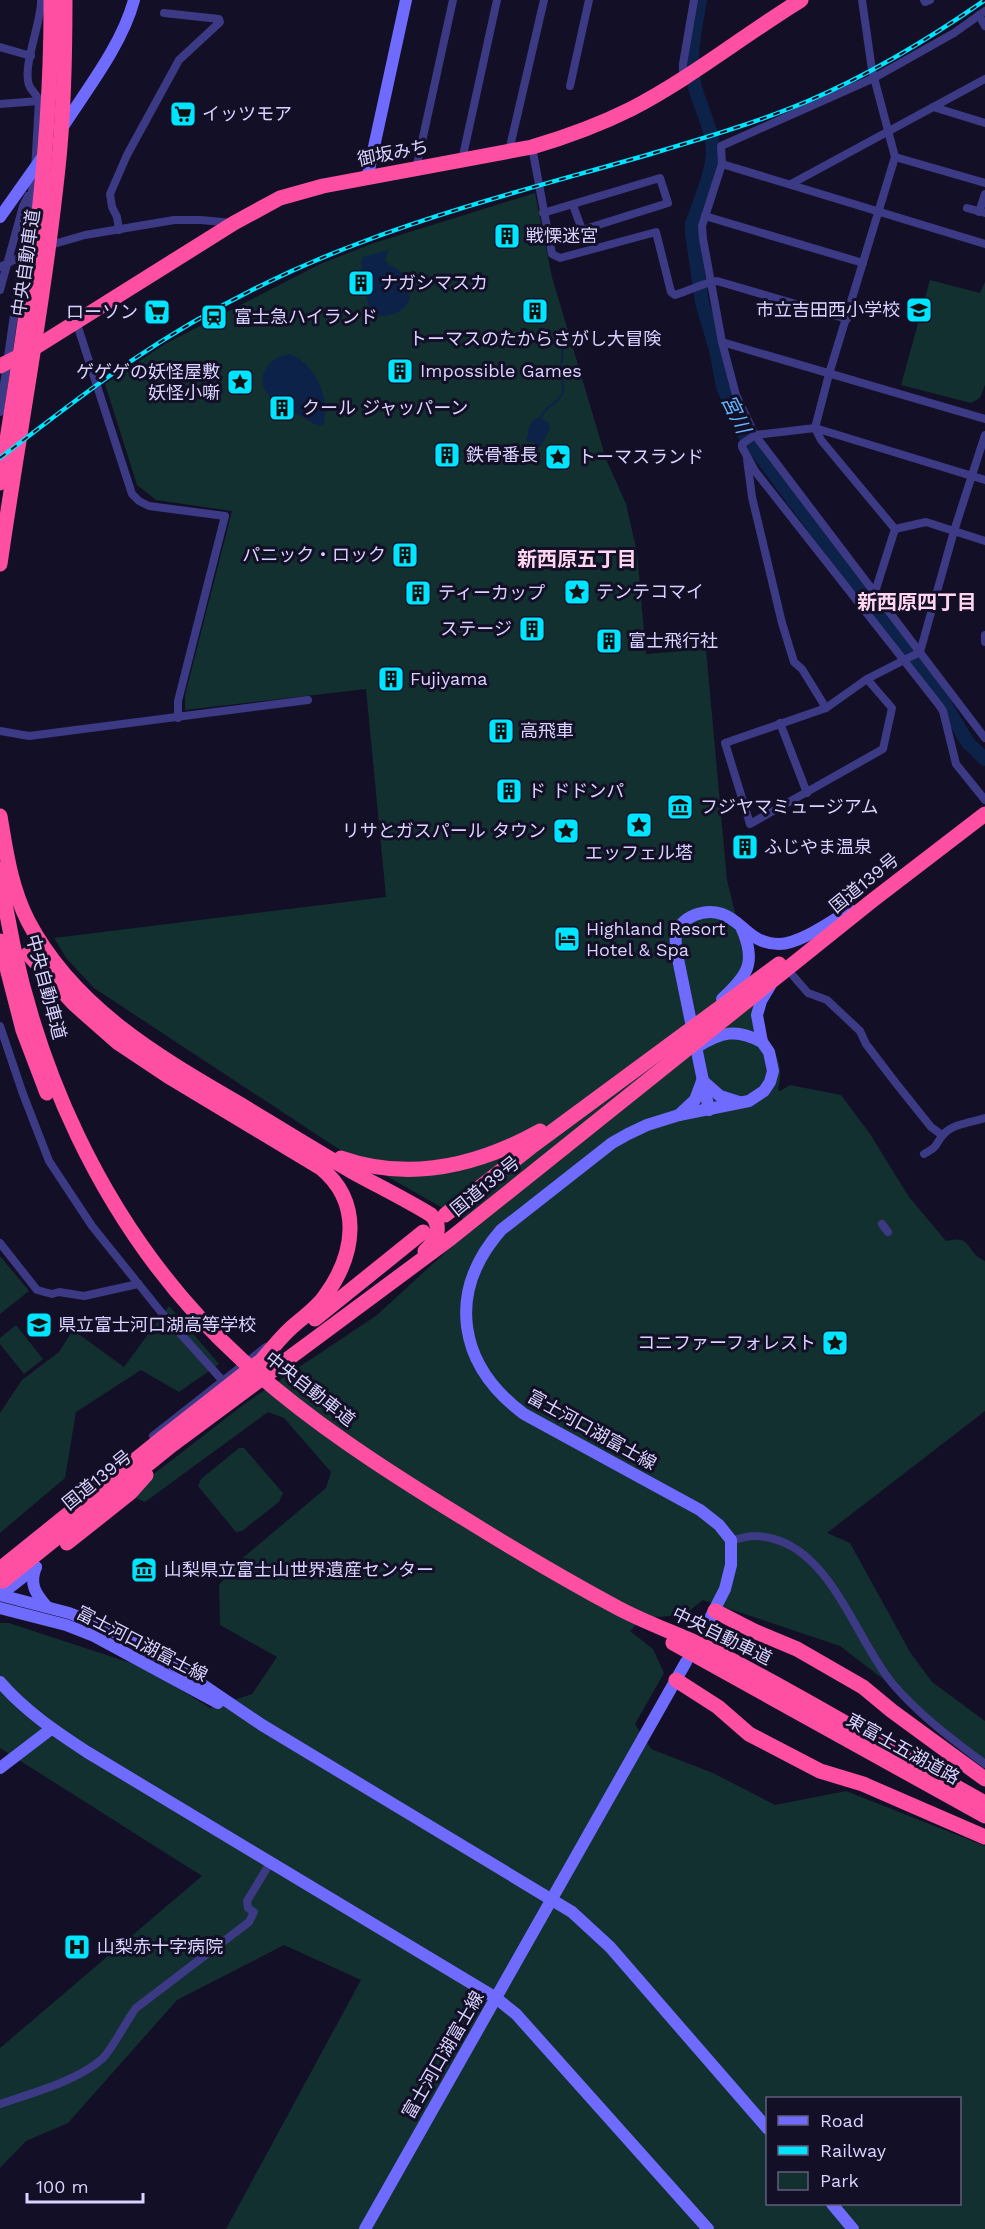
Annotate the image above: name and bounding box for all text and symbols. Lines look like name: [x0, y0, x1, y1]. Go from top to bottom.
supermarket icon: イッツモア: [168, 99, 198, 129]
place label: イッツモア: [202, 103, 292, 124]
street label: 御坂みち: [356, 135, 430, 170]
street label: 中央自動車道: [8, 208, 43, 318]
building icon: 戦慄迷宮: [492, 221, 522, 251]
place label: 戦慄迷宮: [526, 225, 598, 246]
building icon: ナガシマスカ: [346, 268, 376, 298]
place label: ナガシマスカ: [380, 272, 488, 293]
school or university icon: 市立吉田西小学校: [904, 295, 934, 325]
building icon: トーマスのたからさがし大冒険: [520, 296, 550, 326]
supermarket icon: ローソン: [142, 297, 172, 327]
place label: 市立吉田西小学校: [756, 299, 900, 320]
place label: ローソン: [66, 301, 138, 322]
station icon: 富士急ハイランド: [199, 302, 229, 332]
place label: 富士急ハイランド: [234, 306, 378, 327]
place label: トーマスのたからさがし大冒険: [409, 328, 662, 349]
building icon: Impossible Games: [385, 356, 415, 386]
place label: Impossible Games: [420, 360, 582, 381]
place label: ゲゲゲの妖怪屋敷 妖怪小噺: [76, 361, 220, 403]
place icon: ゲゲゲの妖怪屋敷 妖怪小噺: [225, 367, 255, 397]
water label: 宮川: [716, 391, 756, 439]
building icon: クール ジャッパーン: [267, 393, 297, 423]
place label: クール ジャッパーン: [302, 397, 468, 418]
building icon: 鉄骨番長: [432, 440, 462, 470]
place icon: トーマスランド: [543, 442, 573, 472]
place label: 鉄骨番長: [466, 444, 538, 465]
place label: トーマスランド: [578, 446, 704, 467]
building icon: パニック・ロック: [390, 540, 420, 570]
place label: パニック・ロック: [242, 544, 386, 565]
district label: 新西原五丁目: [517, 547, 637, 571]
place icon: テンテコマイ: [562, 577, 592, 607]
building icon: ティーカップ: [403, 578, 433, 608]
place label: テンテコマイ: [596, 581, 704, 602]
place label: ティーカップ: [438, 582, 545, 603]
district label: 新西原四丁目: [857, 590, 977, 614]
building icon: ステージ: [517, 614, 547, 644]
place label: ステージ: [440, 618, 512, 639]
building icon: 富士飛行社: [594, 626, 624, 656]
place label: 富士飛行社: [628, 630, 718, 651]
building icon: Fujiyama: [376, 664, 406, 694]
place label: Fujiyama: [410, 668, 488, 689]
building icon: 高飛車: [486, 716, 516, 746]
place label: 高飛車: [520, 720, 574, 741]
building icon: ド ドドンパ: [494, 776, 524, 806]
place label: ド ドドンパ: [528, 780, 624, 801]
museum icon: フジヤマミュージアム: [665, 792, 695, 822]
place label: フジヤマミュージアム: [700, 796, 878, 817]
place icon: エッフェル塔: [624, 810, 654, 840]
place icon: リサとガスパール タウン: [551, 816, 581, 846]
place label: リサとガスパール タウン: [342, 820, 546, 841]
building icon: ふじやま温泉: [730, 832, 760, 862]
place label: ふじやま温泉: [764, 836, 872, 857]
place label: エッフェル塔: [585, 842, 693, 863]
street label: 国道139号: [825, 848, 902, 917]
place label: Highland Resort Hotel & Spa: [586, 918, 726, 960]
hotel icon: Highland Resort Hotel & Spa: [552, 924, 582, 954]
street label: 中央自動車道: [22, 932, 71, 1042]
street label: 国道139号: [446, 1151, 523, 1220]
school or university icon: 県立富士河口湖高等学校: [24, 1310, 54, 1340]
place label: 県立富士河口湖高等学校: [58, 1314, 256, 1335]
place icon: コニファーフォレスト: [820, 1328, 850, 1358]
place label: コニファーフォレスト: [637, 1332, 816, 1353]
street label: 中央自動車道: [261, 1347, 359, 1430]
street label: 富士河口湖富士線: [524, 1385, 660, 1474]
street label: 国道139号: [58, 1445, 135, 1514]
museum icon: 山梨県立富士山世界遺産センター: [129, 1555, 159, 1585]
place label: 山梨県立富士山世界遺産センター: [164, 1559, 434, 1580]
street label: 富士河口湖富士線: [73, 1602, 211, 1686]
street label: 中央自動車道: [669, 1602, 775, 1669]
street label: 東富士五湖道路: [843, 1709, 963, 1788]
hospital icon: 山梨赤十字病院: [62, 1932, 92, 1962]
place label: 山梨赤十字病院: [97, 1936, 223, 1957]
street label: 富士河口湖富士線: [397, 1987, 488, 2122]
legend: [766, 2097, 961, 2205]
text: Road: [820, 2110, 864, 2131]
text: Railway: [820, 2140, 887, 2161]
scale bar: [27, 2166, 142, 2204]
text: Park: [820, 2170, 859, 2191]
text: 100 m: [36, 2176, 89, 2197]

